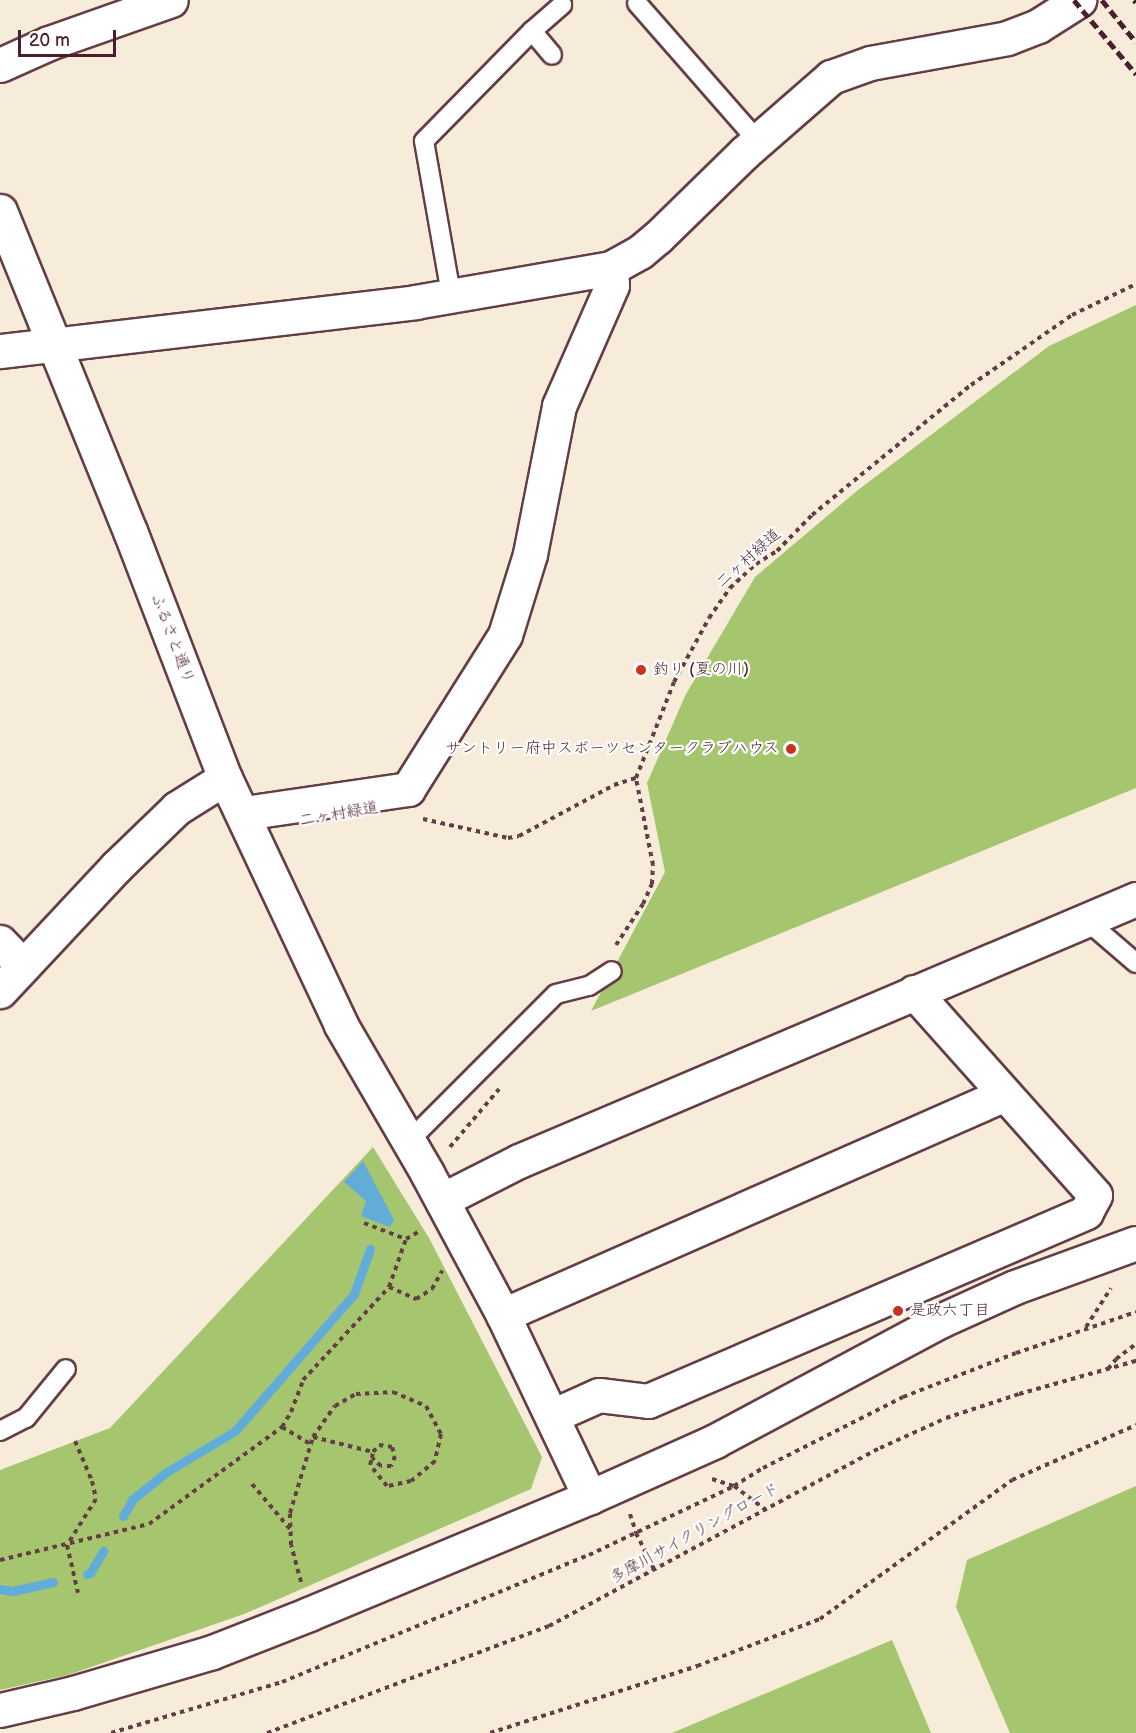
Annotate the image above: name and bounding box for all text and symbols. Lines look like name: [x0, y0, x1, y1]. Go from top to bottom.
scale bar: [21, 18, 118, 56]
text: 20 m: [29, 30, 70, 51]
street label: 二ヶ村緑道: [713, 525, 785, 593]
street label: ふるさと通り: [146, 591, 198, 687]
place label: 釣り (夏の川): [653, 660, 749, 680]
marker: 釣り (夏の川): [634, 663, 648, 677]
place label: サントリー府中スポーツセンタークラブハウス: [443, 739, 779, 759]
marker: サントリー府中スポーツセンタークラブハウス: [784, 742, 798, 756]
street label: 二ヶ村緑道: [298, 799, 380, 831]
place label: 是政六丁目: [910, 1301, 990, 1321]
marker: 是政六丁目: [891, 1304, 905, 1318]
street label: 多摩川サイクリングロード: [606, 1479, 784, 1589]

